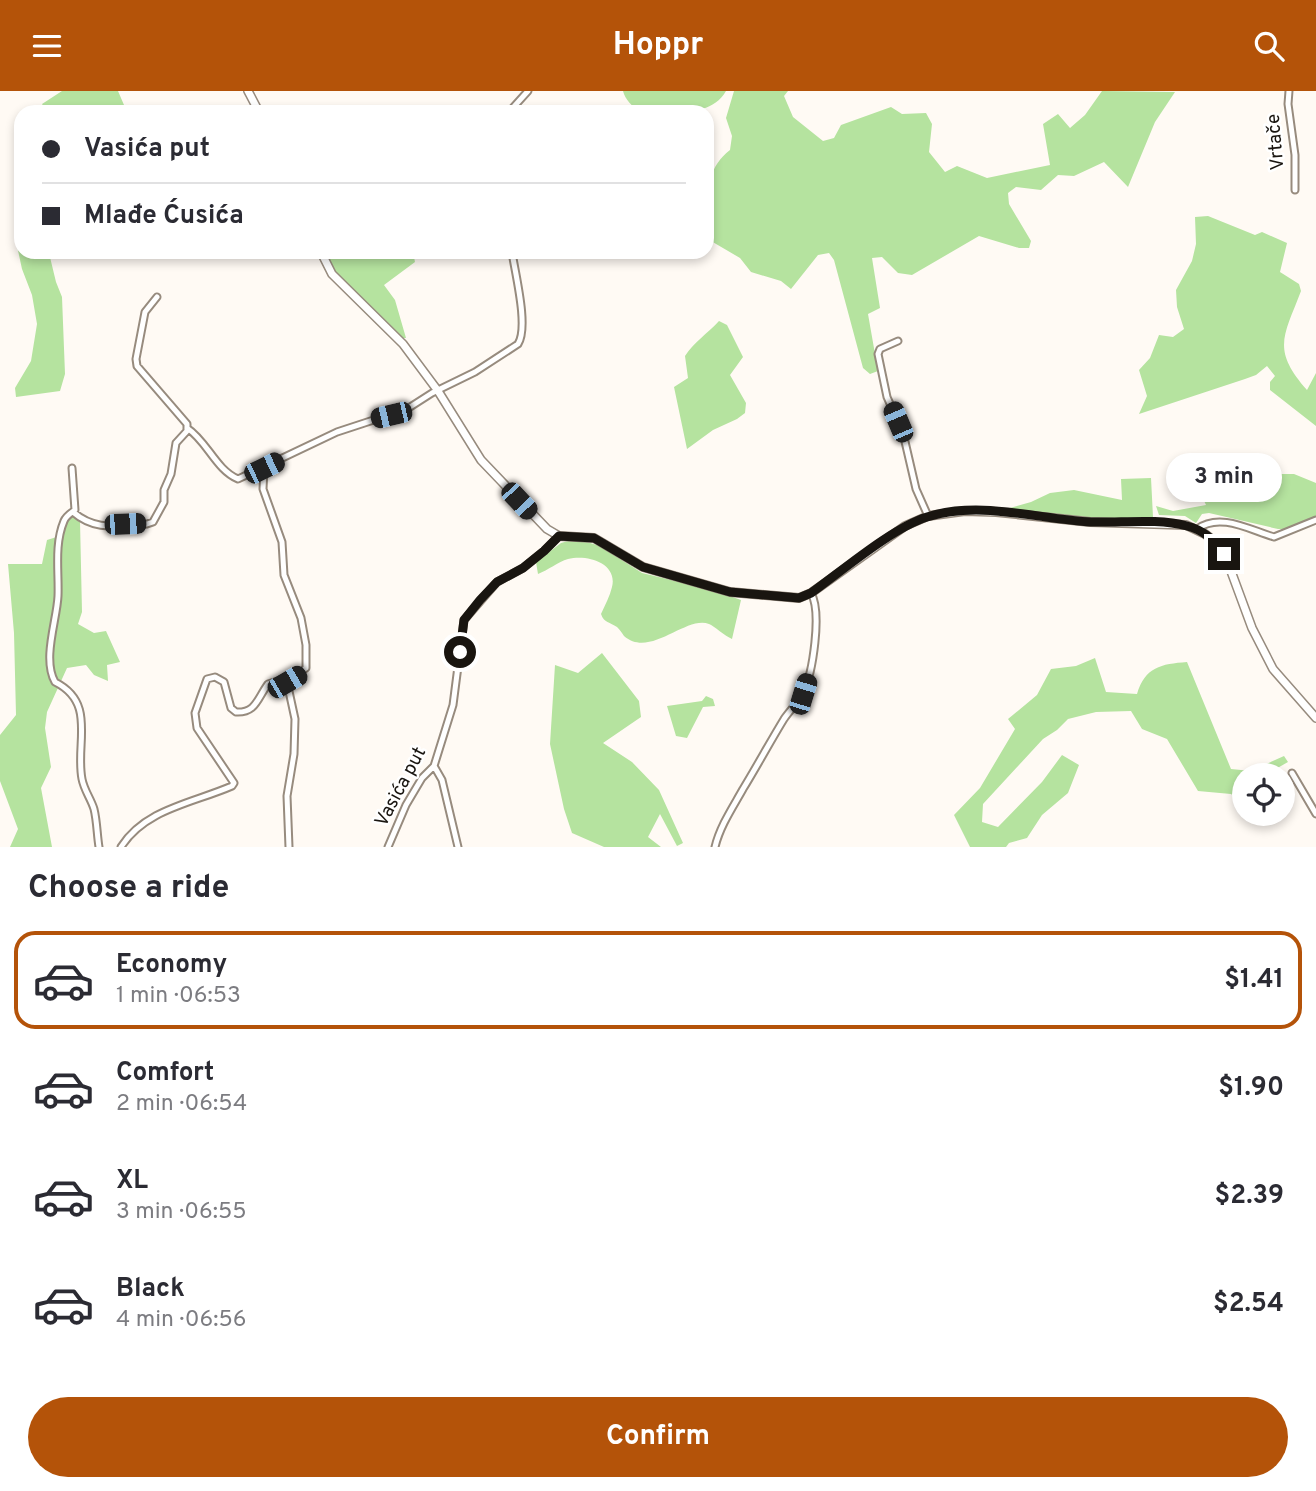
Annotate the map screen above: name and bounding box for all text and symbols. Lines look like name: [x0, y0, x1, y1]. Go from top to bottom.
text: Hoppr: [613, 26, 703, 66]
icon: menu: [28, 27, 66, 65]
icon: search: [1250, 27, 1288, 65]
street label: Vrtače: [1262, 113, 1290, 171]
text: Vasića put: [84, 133, 210, 166]
text: Mlađe Ćusića: [84, 200, 244, 233]
car: [881, 399, 916, 445]
car: [369, 400, 414, 430]
car: [241, 449, 288, 487]
callout: 3 min: [1166, 453, 1282, 501]
text: 3 min: [1194, 463, 1254, 492]
car: [497, 478, 542, 524]
car: [104, 513, 147, 535]
route end: [1208, 538, 1240, 570]
route start: [444, 636, 476, 668]
car: [264, 662, 311, 702]
car: [787, 671, 820, 717]
street label: Vasića put: [370, 743, 432, 831]
map controls: [1232, 763, 1295, 826]
button: locate: [1232, 763, 1295, 826]
text: Choose a ride: [28, 869, 229, 909]
icon: car: [32, 949, 95, 1012]
text: Economy: [116, 949, 227, 982]
text: $1.41: [1224, 964, 1284, 997]
text: 1 min · 06:53: [116, 982, 241, 1011]
icon: car: [32, 1057, 95, 1120]
text: Comfort: [116, 1057, 214, 1090]
text: $1.90: [1218, 1072, 1284, 1105]
text: 2 min · 06:54: [116, 1090, 247, 1119]
icon: car: [32, 1165, 95, 1228]
text: XL: [116, 1165, 148, 1198]
text: $2.39: [1215, 1180, 1284, 1213]
text: 3 min · 06:55: [116, 1198, 247, 1227]
icon: car: [32, 1273, 95, 1336]
text: Black: [116, 1273, 185, 1306]
text: $2.54: [1213, 1288, 1284, 1321]
text: 4 min · 06:56: [116, 1306, 246, 1335]
button: Confirm: [28, 1397, 1288, 1477]

